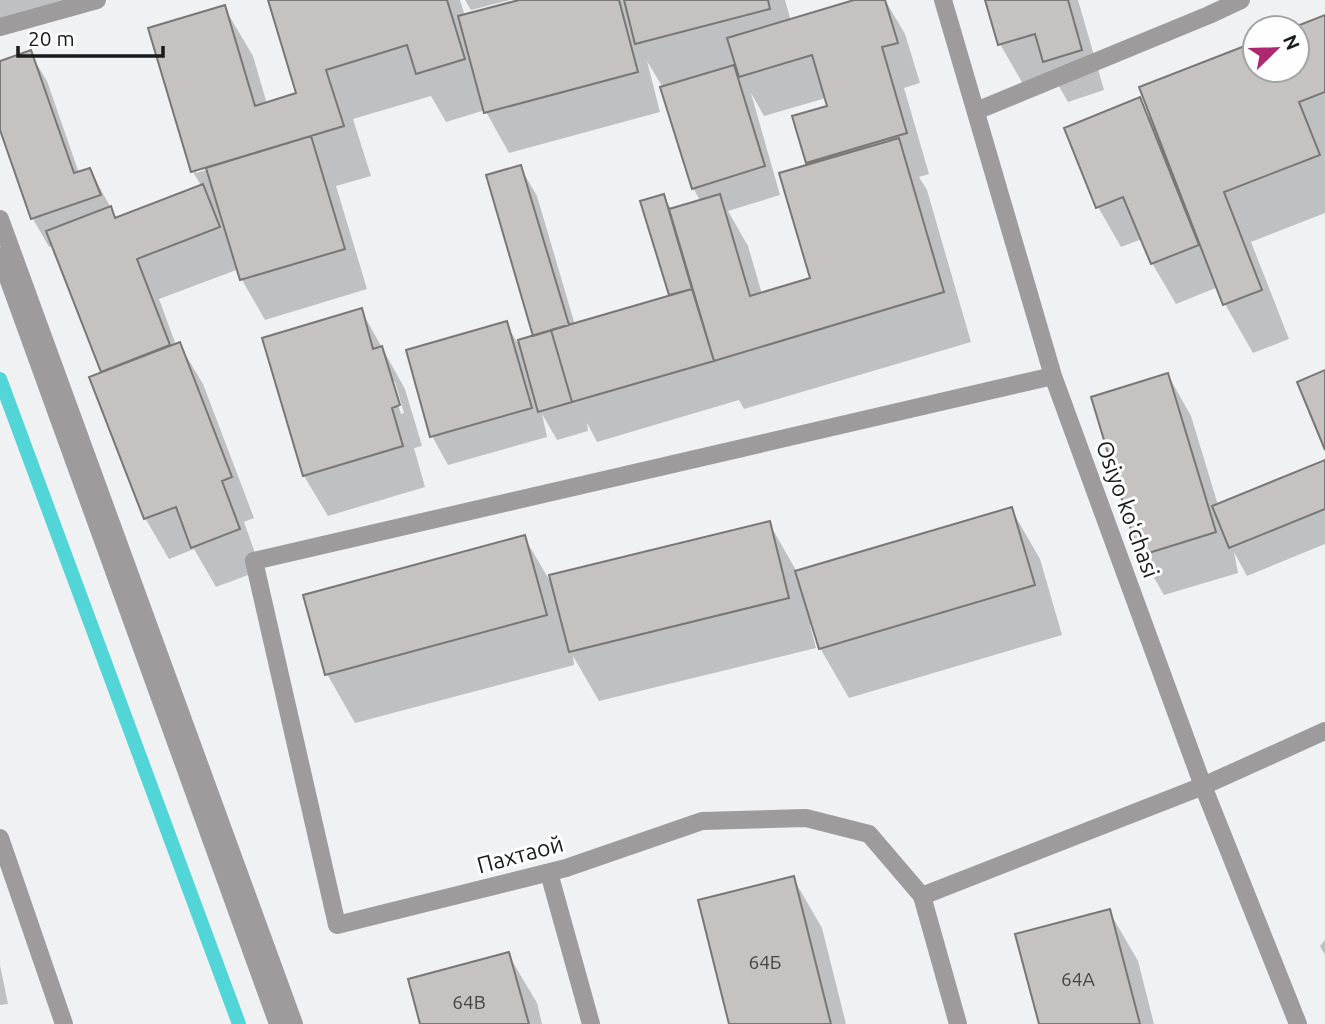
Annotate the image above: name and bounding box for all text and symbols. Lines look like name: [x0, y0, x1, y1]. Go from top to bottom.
scale bar: [18, 14, 163, 58]
north arrow: [1241, 14, 1311, 84]
text: 20 m: [28, 26, 75, 50]
text: N: [1279, 32, 1305, 53]
street label: Osiyo koʻchasi: [1092, 437, 1164, 581]
street label: Пахтаой: [474, 830, 566, 878]
house number: 64Б: [748, 951, 782, 973]
house number: 64А: [1061, 968, 1096, 990]
house number: 64В: [452, 991, 486, 1013]

